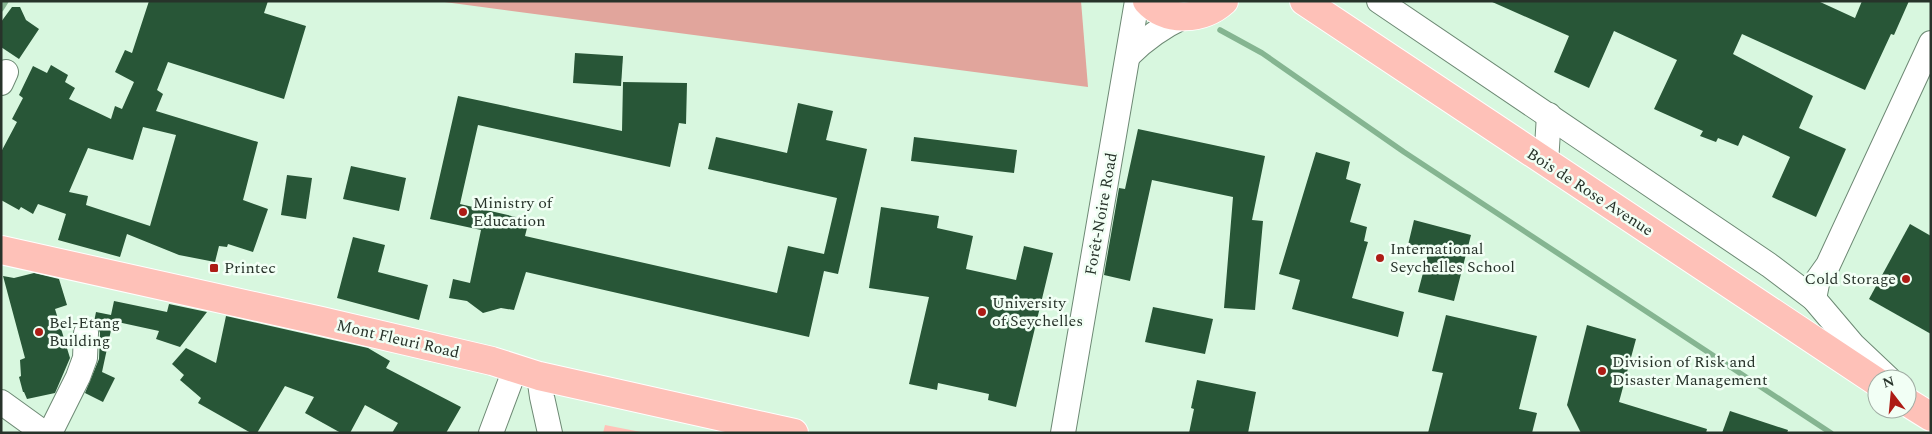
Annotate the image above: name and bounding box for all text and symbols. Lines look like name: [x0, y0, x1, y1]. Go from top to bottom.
street label: Bois de Rose Avenue: [1522, 142, 1658, 242]
street label: Forêt-Noire Road: [1078, 151, 1124, 277]
place label: Ministry of Education: [473, 191, 554, 233]
marker: Ministry of Education: [457, 206, 469, 218]
place label: International Seychelles School: [1390, 237, 1515, 279]
marker: International Seychelles School: [1374, 252, 1386, 264]
place label: Printec: [224, 256, 276, 280]
marker: Printec: [208, 262, 220, 274]
place label: Cold Storage: [1805, 267, 1896, 291]
marker: Cold Storage: [1900, 273, 1912, 285]
place label: University of Seychelles: [992, 291, 1083, 333]
marker: University of Seychelles: [976, 306, 988, 318]
place label: Bel-Etang Building: [49, 311, 120, 353]
street label: Mont Fleuri Road: [334, 313, 462, 365]
marker: Bel-Etang Building: [33, 326, 45, 338]
place label: Division of Risk and Disaster Management: [1612, 350, 1768, 392]
marker: Division of Risk and Disaster Management: [1596, 365, 1608, 377]
north arrow: [1867, 369, 1917, 419]
text: N: [1880, 370, 1897, 394]

